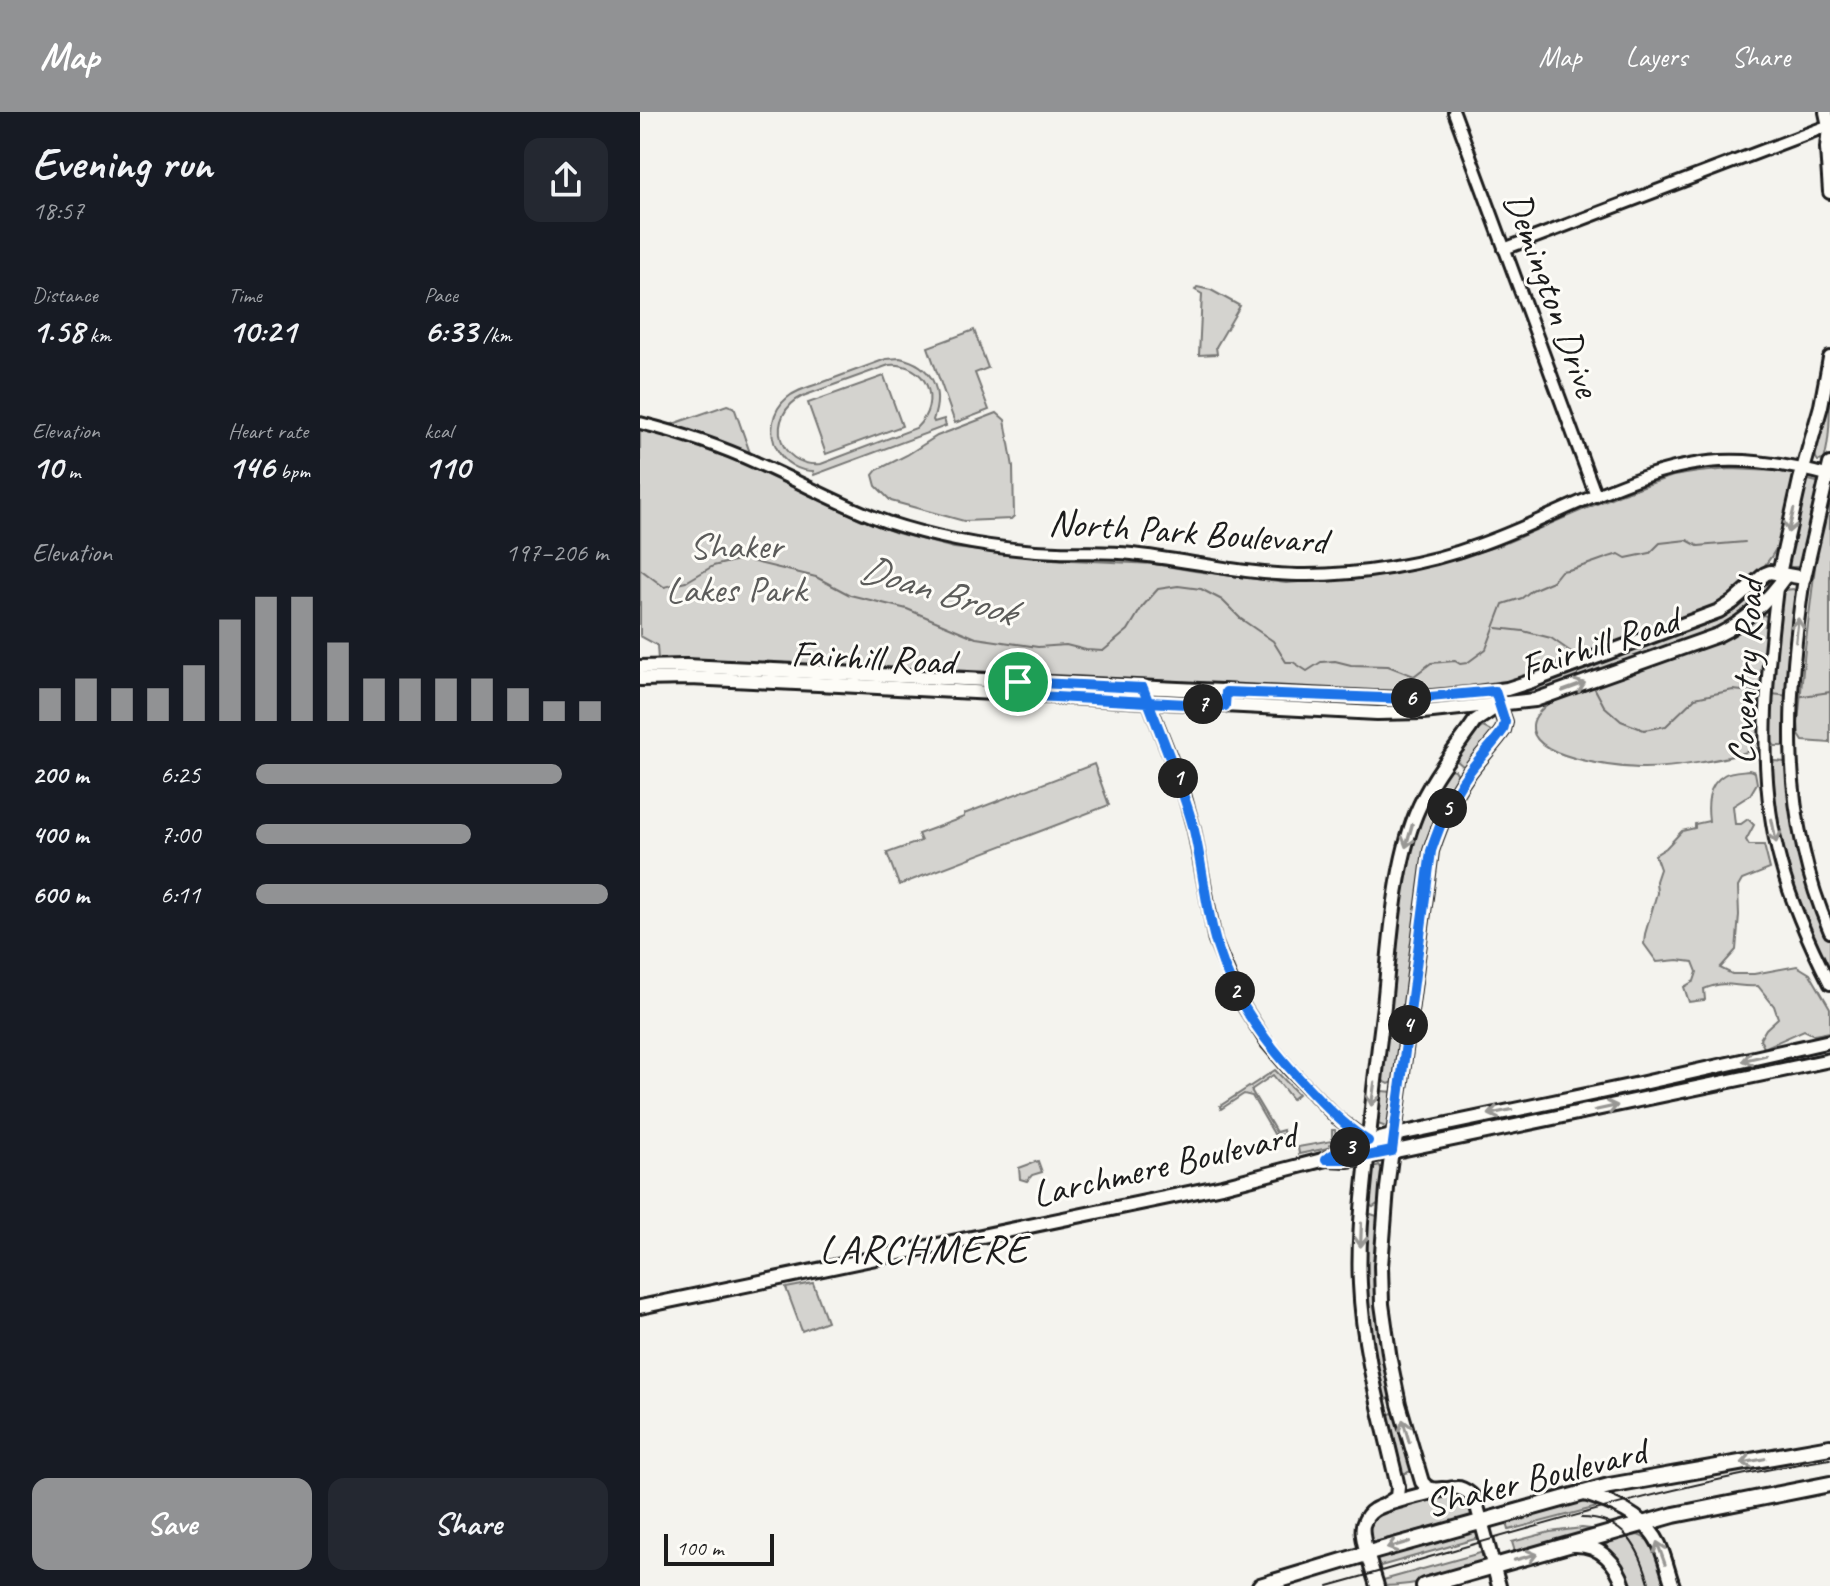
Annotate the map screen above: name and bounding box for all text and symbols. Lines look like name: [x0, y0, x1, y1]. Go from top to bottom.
text: Map: [40, 33, 99, 80]
text: Map: [1539, 39, 1582, 74]
text: Layers: [1626, 39, 1687, 74]
text: Share: [1731, 39, 1790, 74]
text: Evening run: [32, 136, 212, 191]
button: share: [524, 138, 608, 222]
street label: Demington Drive: [1494, 186, 1612, 405]
text: 18:57: [32, 194, 84, 227]
text: Distance: [32, 281, 98, 309]
text: Time: [228, 281, 262, 309]
text: Pace: [424, 281, 458, 309]
text: 1.58: [32, 309, 84, 352]
text: 10:21: [228, 309, 296, 352]
text: 6:33: [424, 309, 477, 352]
text: km: [84, 321, 111, 349]
text: /km: [477, 321, 511, 349]
text: Elevation: [32, 417, 100, 445]
text: Heart rate: [228, 417, 308, 445]
text: kcal: [424, 417, 453, 445]
text: 10: [32, 445, 63, 488]
text: 146: [228, 445, 275, 488]
text: 110: [424, 445, 470, 488]
text: m: [63, 457, 80, 485]
text: bpm: [275, 457, 310, 485]
street label: North Park Boulevard: [1047, 498, 1334, 565]
one-way arrow: [1782, 508, 1797, 534]
park label: Shaker Lakes Park: [666, 522, 809, 613]
text: Elevation: [32, 536, 112, 569]
text: 197–206 m: [505, 536, 608, 569]
water label: Doan Brook: [854, 543, 1028, 639]
street label: Coventry Road: [1717, 573, 1774, 766]
street label: Fairhill Road: [1514, 594, 1690, 691]
one-way arrow: [1790, 617, 1805, 644]
street label: Fairhill Road: [790, 630, 962, 686]
pin: [984, 648, 1052, 716]
icon: arrive: [996, 660, 1040, 704]
pin: 6: [1391, 678, 1431, 718]
one-way arrow: [1561, 679, 1586, 694]
pin: 7: [1183, 684, 1223, 724]
text: 6: [1406, 684, 1416, 712]
text: 7: [1198, 690, 1208, 718]
text: 200 m: [32, 758, 88, 791]
text: 6:25: [160, 758, 200, 791]
pin: 1: [1158, 758, 1198, 798]
text: 1: [1173, 764, 1183, 792]
pin: 5: [1427, 788, 1467, 828]
text: 5: [1442, 794, 1452, 822]
text: 400 m: [32, 818, 88, 851]
text: 7:00: [160, 818, 200, 851]
one-way arrow: [1767, 818, 1782, 844]
one-way arrow: [1401, 823, 1416, 849]
text: 600 m: [32, 878, 89, 911]
text: 6:11: [160, 878, 200, 911]
pin: 2: [1215, 971, 1255, 1011]
text: 2: [1230, 977, 1240, 1005]
pin: 4: [1388, 1005, 1428, 1045]
text: 4: [1403, 1011, 1413, 1039]
one-way arrow: [1742, 1051, 1767, 1066]
one-way arrow: [1365, 1080, 1380, 1106]
one-way arrow: [1593, 1099, 1618, 1114]
one-way arrow: [1487, 1106, 1513, 1121]
street label: Larchmere Boulevard: [1028, 1110, 1306, 1218]
pin: 3: [1330, 1127, 1370, 1167]
text: 3: [1345, 1133, 1355, 1161]
one-way arrow: [1353, 1221, 1368, 1248]
district label: LARCHMERE: [820, 1224, 1031, 1274]
one-way arrow: [1398, 1418, 1413, 1444]
street label: Shaker Boulevard: [1420, 1426, 1656, 1528]
one-way arrow: [1741, 1455, 1767, 1470]
button: Save: [32, 1478, 312, 1570]
button: Share: [328, 1478, 608, 1570]
scale bar: [664, 1530, 774, 1566]
text: 100 m: [676, 1534, 723, 1562]
one-way arrow: [1385, 1538, 1411, 1553]
one-way arrow: [1653, 1541, 1667, 1566]
one-way arrow: [1513, 1549, 1539, 1564]

